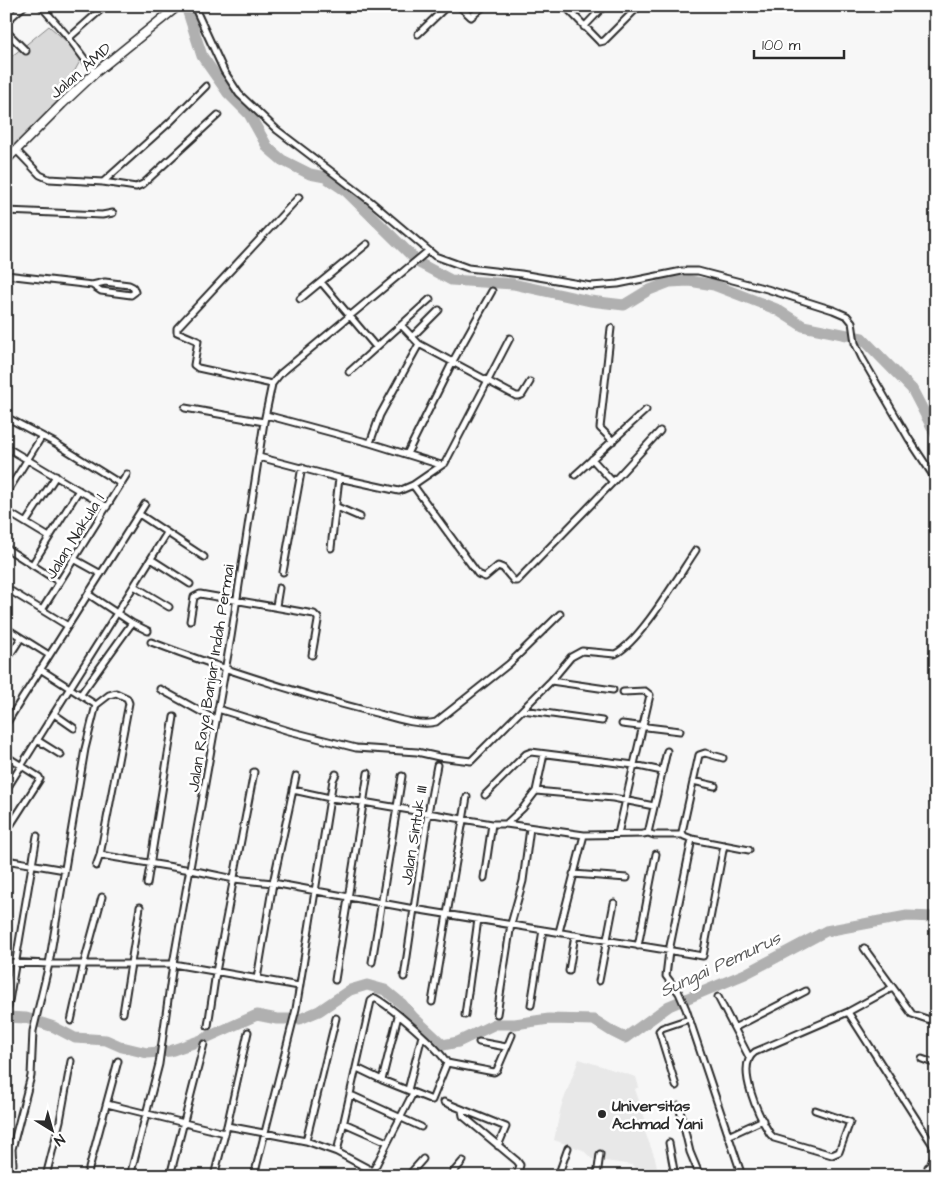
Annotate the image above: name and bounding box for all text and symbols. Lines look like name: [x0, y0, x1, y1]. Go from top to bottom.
scale bar: [754, 28, 844, 60]
text: 100 m: [762, 35, 801, 56]
street label: Jalan AMD: [45, 38, 116, 104]
street label: Jalan Nakula 1: [40, 490, 110, 583]
street label: Jalan Raya Banjar Indah Permai: [182, 562, 241, 794]
street label: Jalan Sintuk III: [395, 784, 433, 886]
water label: Sungai Pemurus: [656, 925, 786, 1004]
place label: Universitas Achmad Yani: [612, 1095, 703, 1135]
north arrow: [28, 1104, 78, 1154]
marker: Universitas Achmad Yani: [596, 1108, 608, 1120]
text: N: [50, 1129, 69, 1150]

